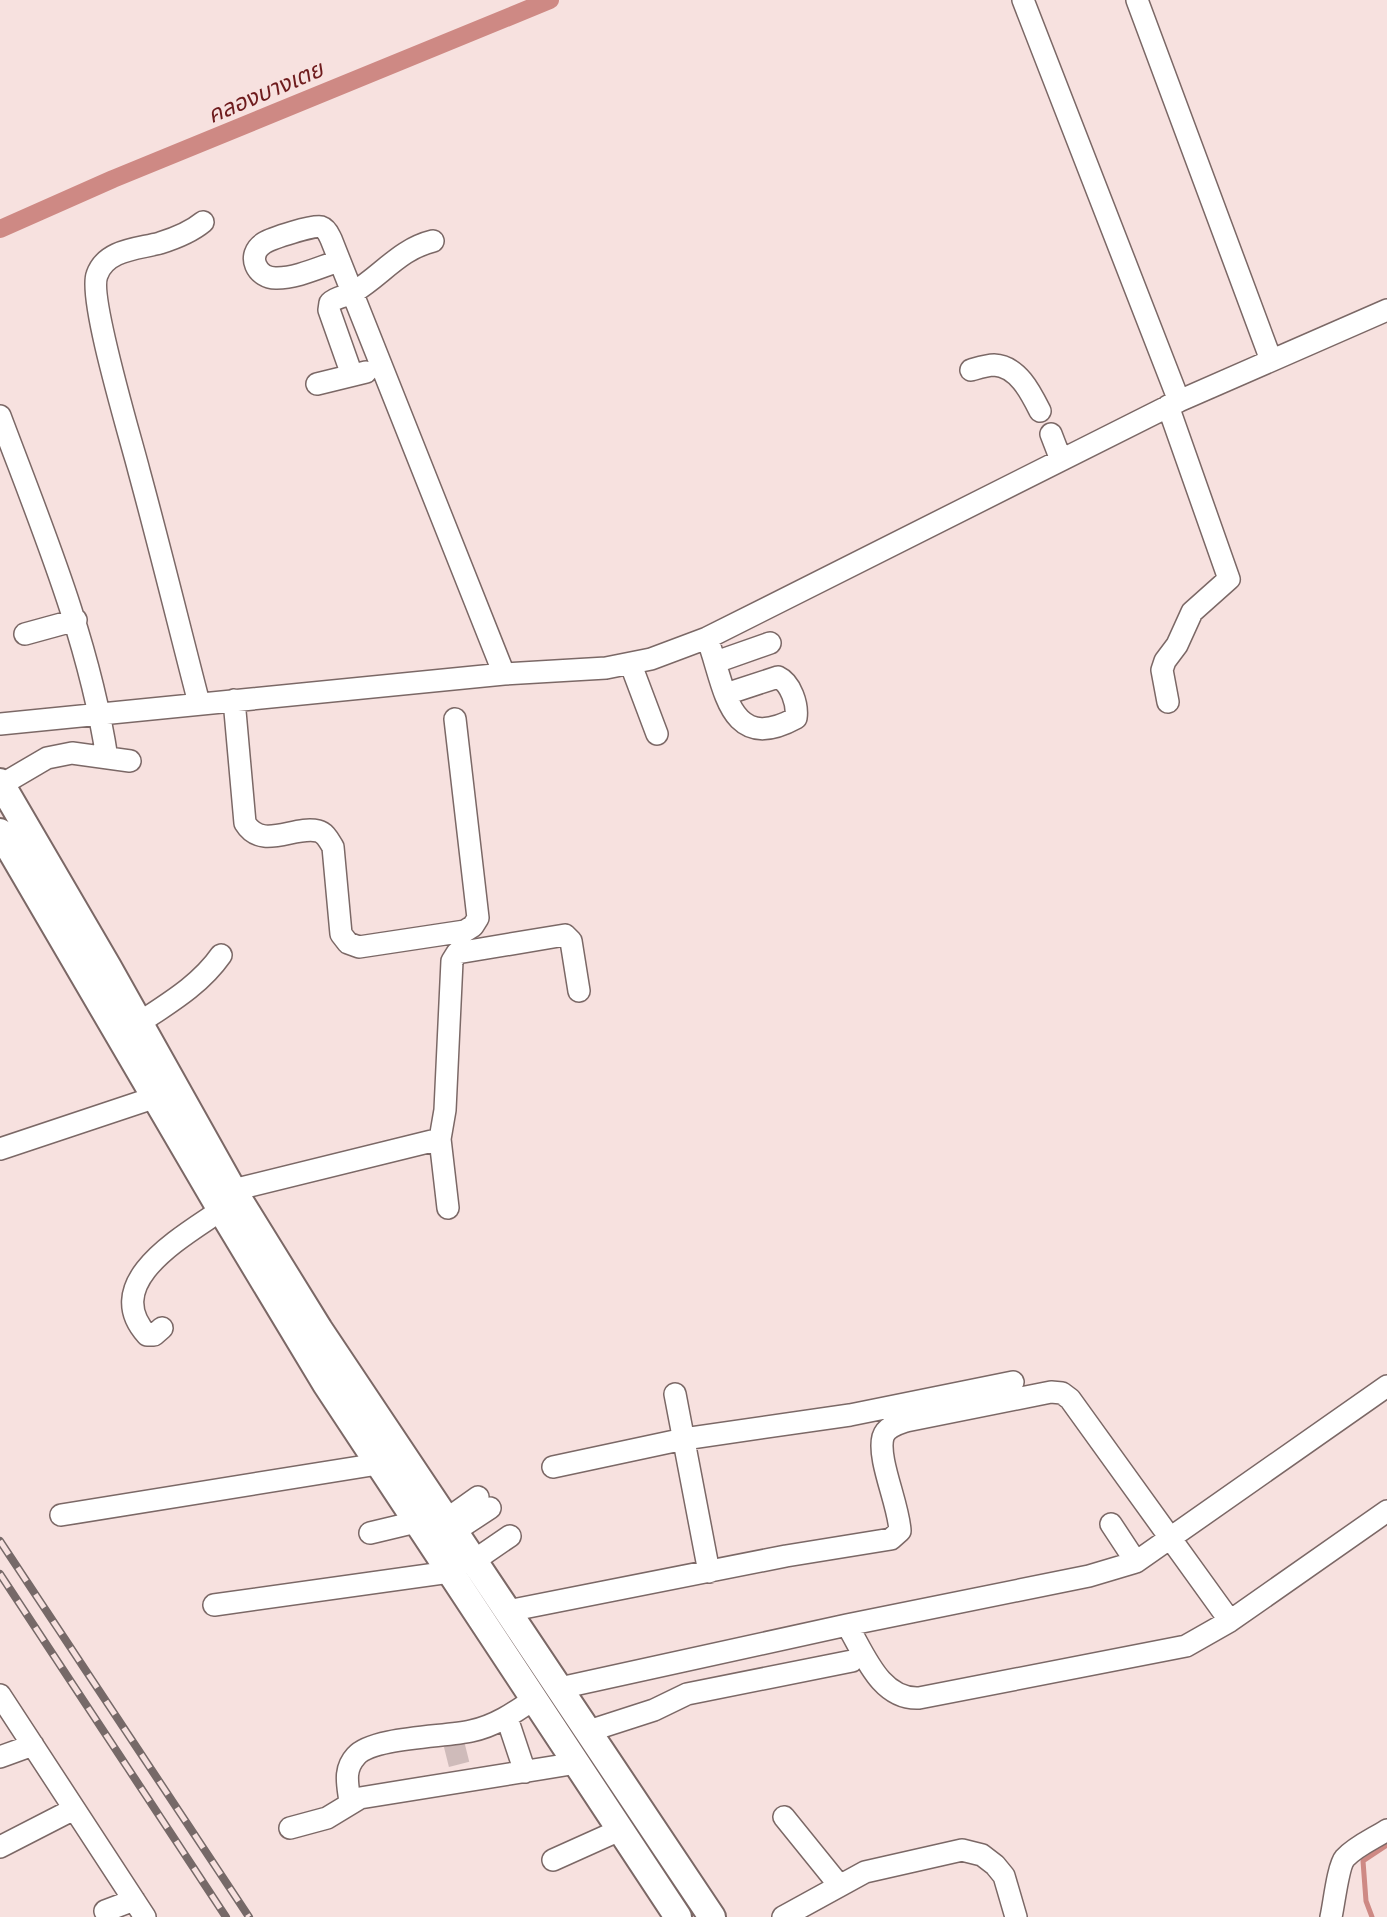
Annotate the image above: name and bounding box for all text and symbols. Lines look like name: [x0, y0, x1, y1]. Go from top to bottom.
water label: คลองบางเตย: [202, 54, 328, 128]

